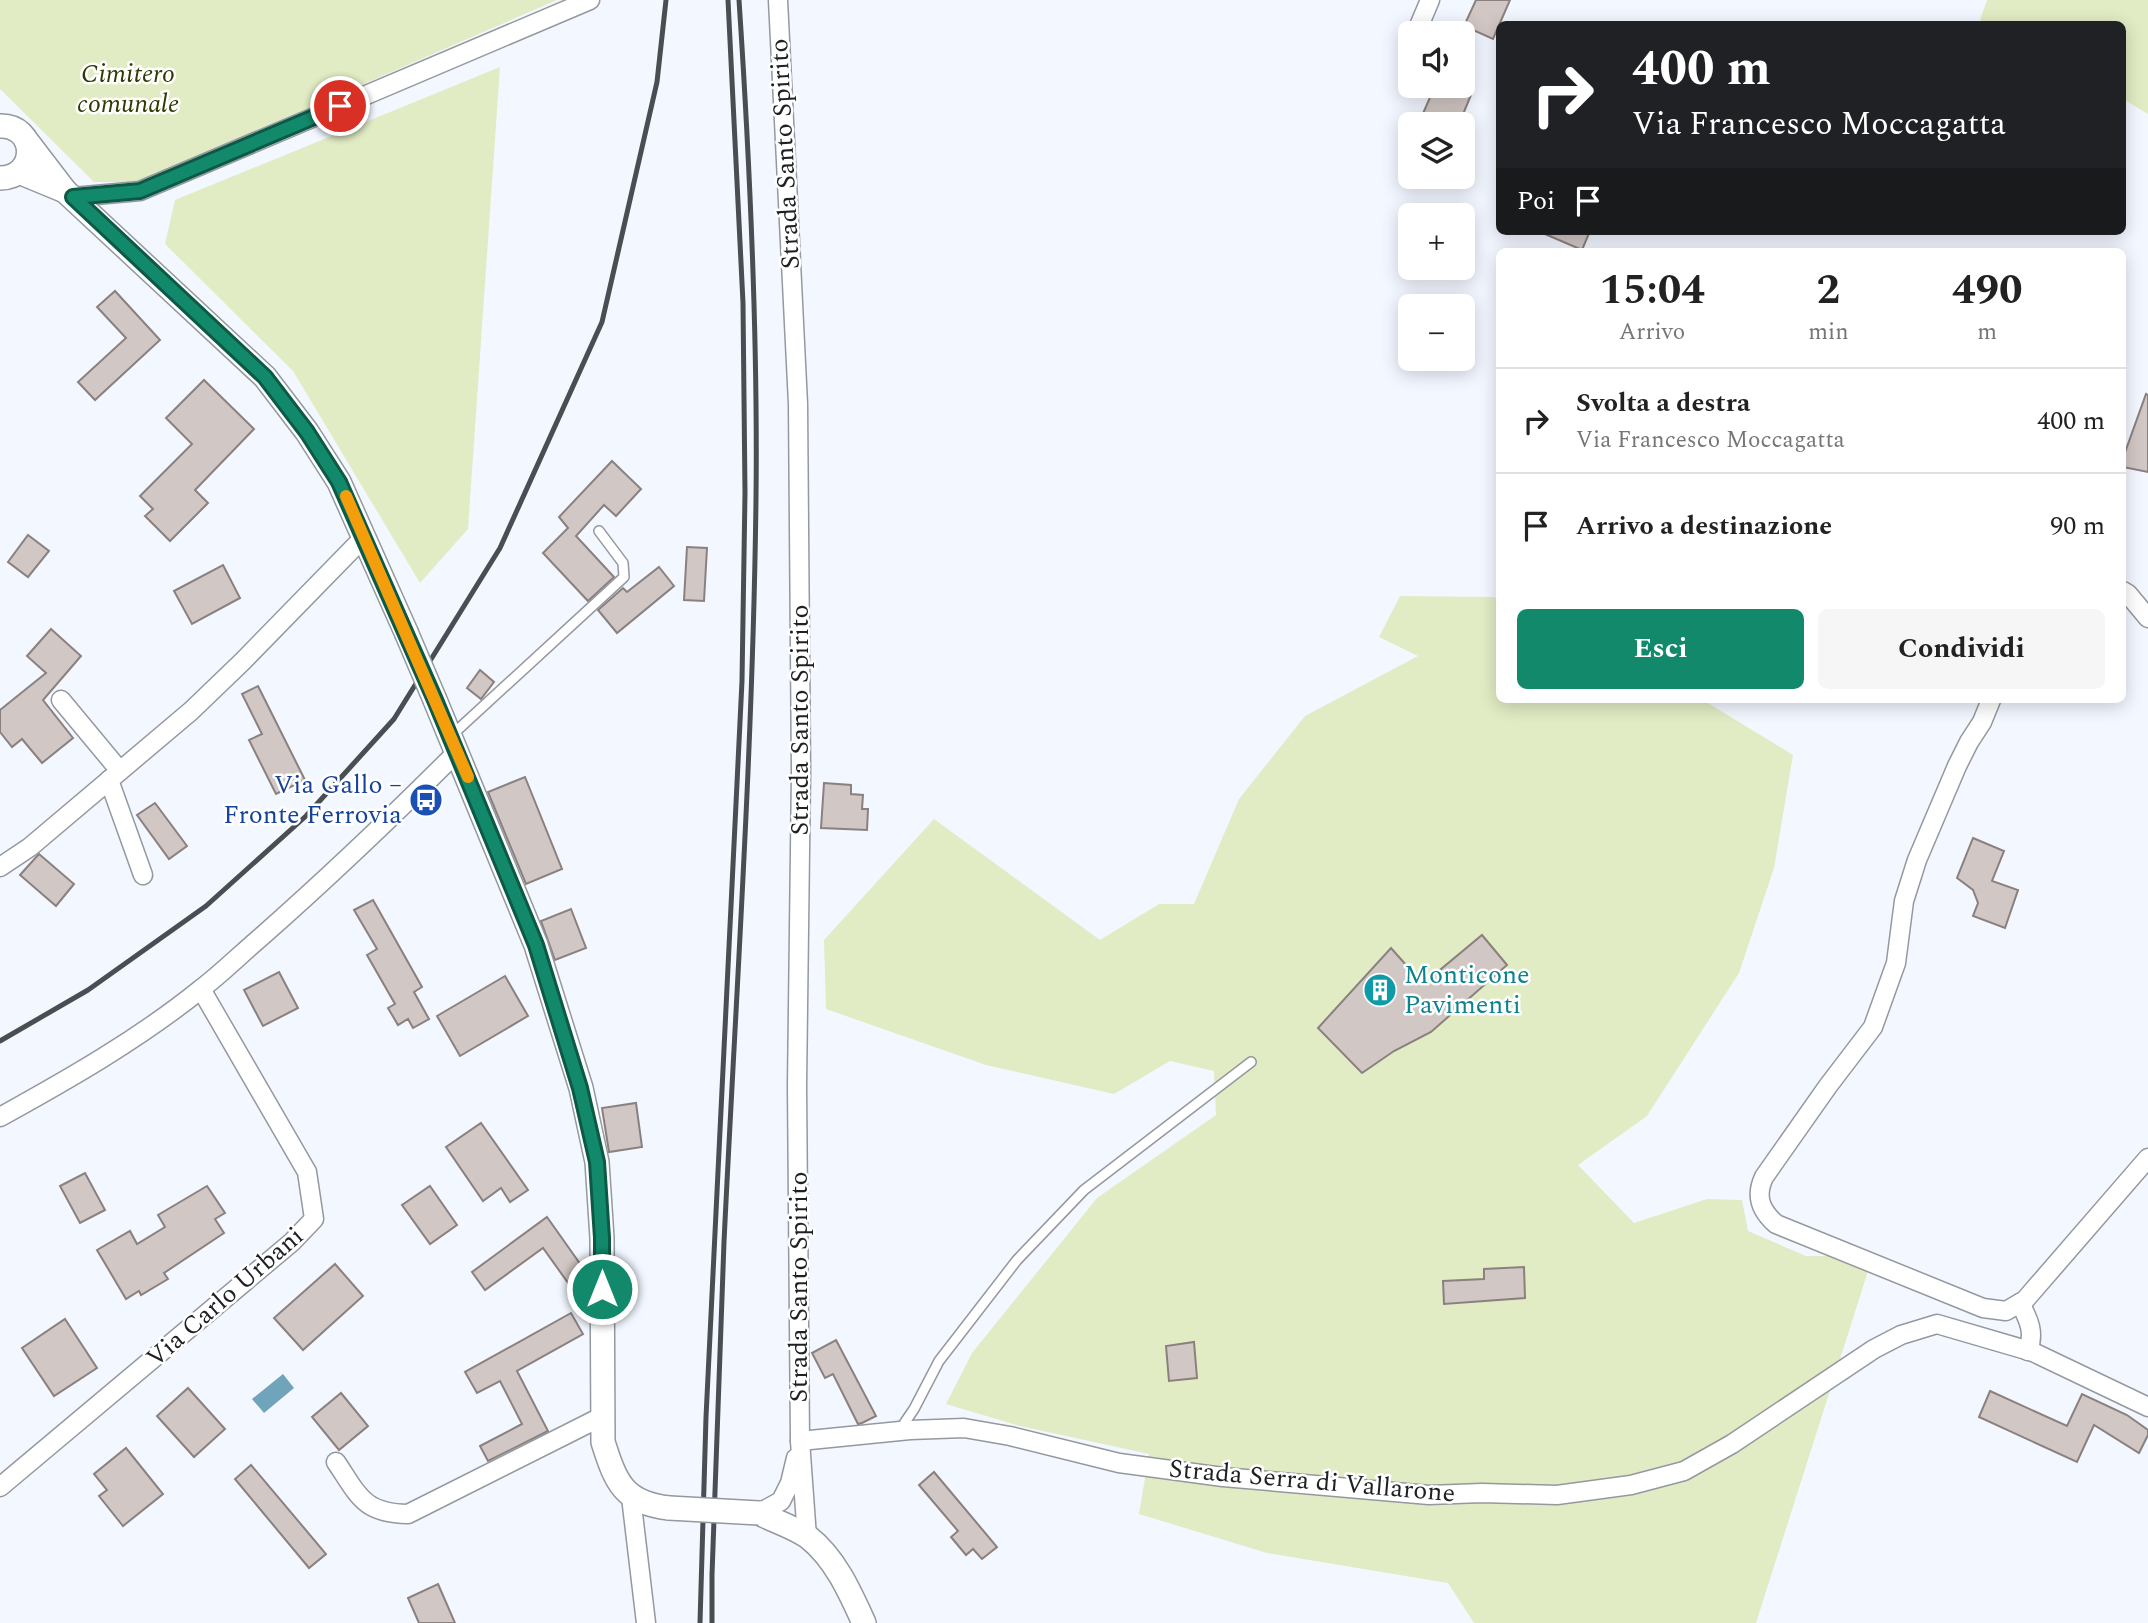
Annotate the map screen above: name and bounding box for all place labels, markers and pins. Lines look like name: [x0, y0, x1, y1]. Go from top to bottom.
pin: [310, 76, 370, 136]
place label: Via Gallo – Fronte Ferrovia: [223, 765, 402, 835]
bus stop icon: Via Gallo – Fronte Ferrovia: [407, 781, 445, 819]
place label: Monticone Pavimenti: [1404, 955, 1530, 1025]
building icon: Monticone Pavimenti: [1361, 971, 1399, 1009]

